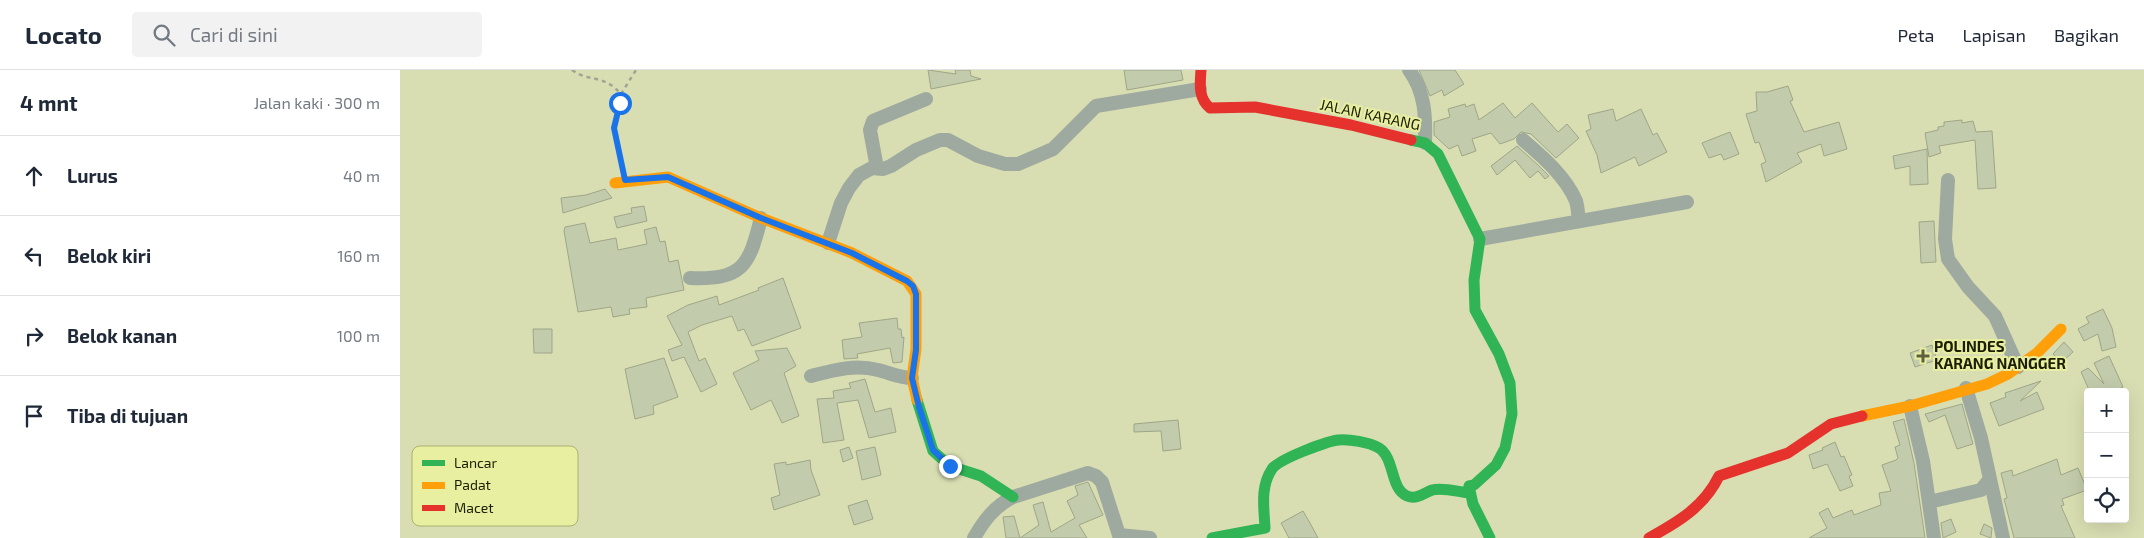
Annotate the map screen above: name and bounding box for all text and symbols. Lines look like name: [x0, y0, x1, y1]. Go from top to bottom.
search box: [132, 12, 482, 57]
text: Locato: [25, 20, 102, 49]
icon: search: [150, 21, 178, 49]
text: Cari di sini: [190, 23, 278, 46]
text: Peta: [1897, 24, 1934, 46]
text: Lapisan: [1962, 24, 2026, 46]
text: Bagikan: [2054, 24, 2119, 46]
text: 4 mnt: [20, 90, 78, 115]
route start: [609, 92, 632, 115]
text: Jalan kaki · 300 m: [254, 93, 380, 112]
street label: JALAN KARANG: [1318, 95, 1422, 133]
icon: ahead: [20, 162, 48, 190]
text: Lurus: [67, 164, 118, 187]
text: 40 m: [343, 166, 380, 185]
icon: left: [20, 242, 48, 270]
text: Belok kiri: [67, 244, 151, 267]
text: 160 m: [337, 246, 380, 265]
icon: right: [20, 322, 48, 350]
text: Belok kanan: [67, 324, 177, 347]
text: 100 m: [337, 326, 380, 345]
place label: POLINDES KARANG NANGGER: [1934, 337, 2066, 372]
marker: POLINDES KARANG NANGGER: [1916, 349, 1930, 363]
map controls: [2084, 388, 2129, 523]
button: +: [2084, 388, 2129, 433]
icon: arrive: [20, 402, 48, 430]
text: Tiba di tujuan: [67, 404, 188, 427]
button: −: [2084, 433, 2129, 478]
legend: [412, 446, 578, 526]
text: Lancar: [454, 454, 498, 471]
route end: [939, 455, 962, 478]
text: Padat: [454, 476, 491, 493]
button: locate: [2084, 478, 2129, 523]
text: Macet: [454, 499, 494, 516]

